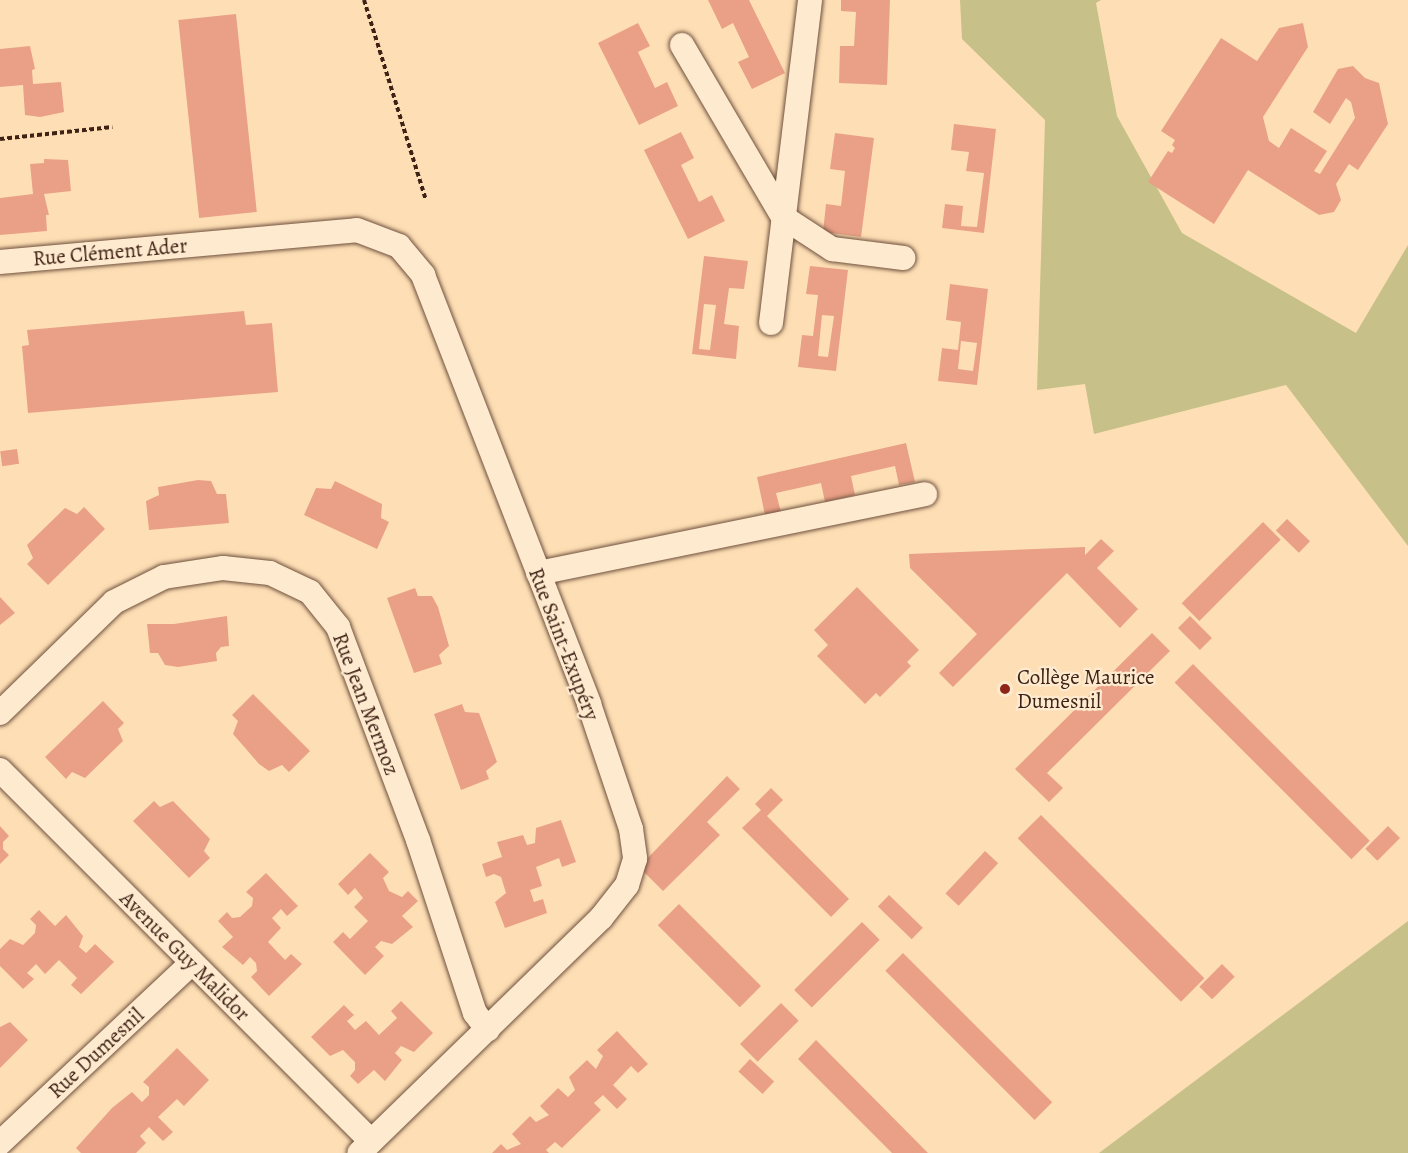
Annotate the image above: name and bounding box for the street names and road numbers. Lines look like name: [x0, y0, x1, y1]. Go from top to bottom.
street label: Rue Clément Ader: [32, 233, 188, 271]
street label: Rue Saint-Exupéry: [523, 564, 605, 724]
street label: Rue Jean Mermoz: [327, 629, 405, 779]
street label: Avenue Guy Malidor: [115, 886, 255, 1026]
street label: Rue Dumesnil: [43, 1002, 149, 1104]

